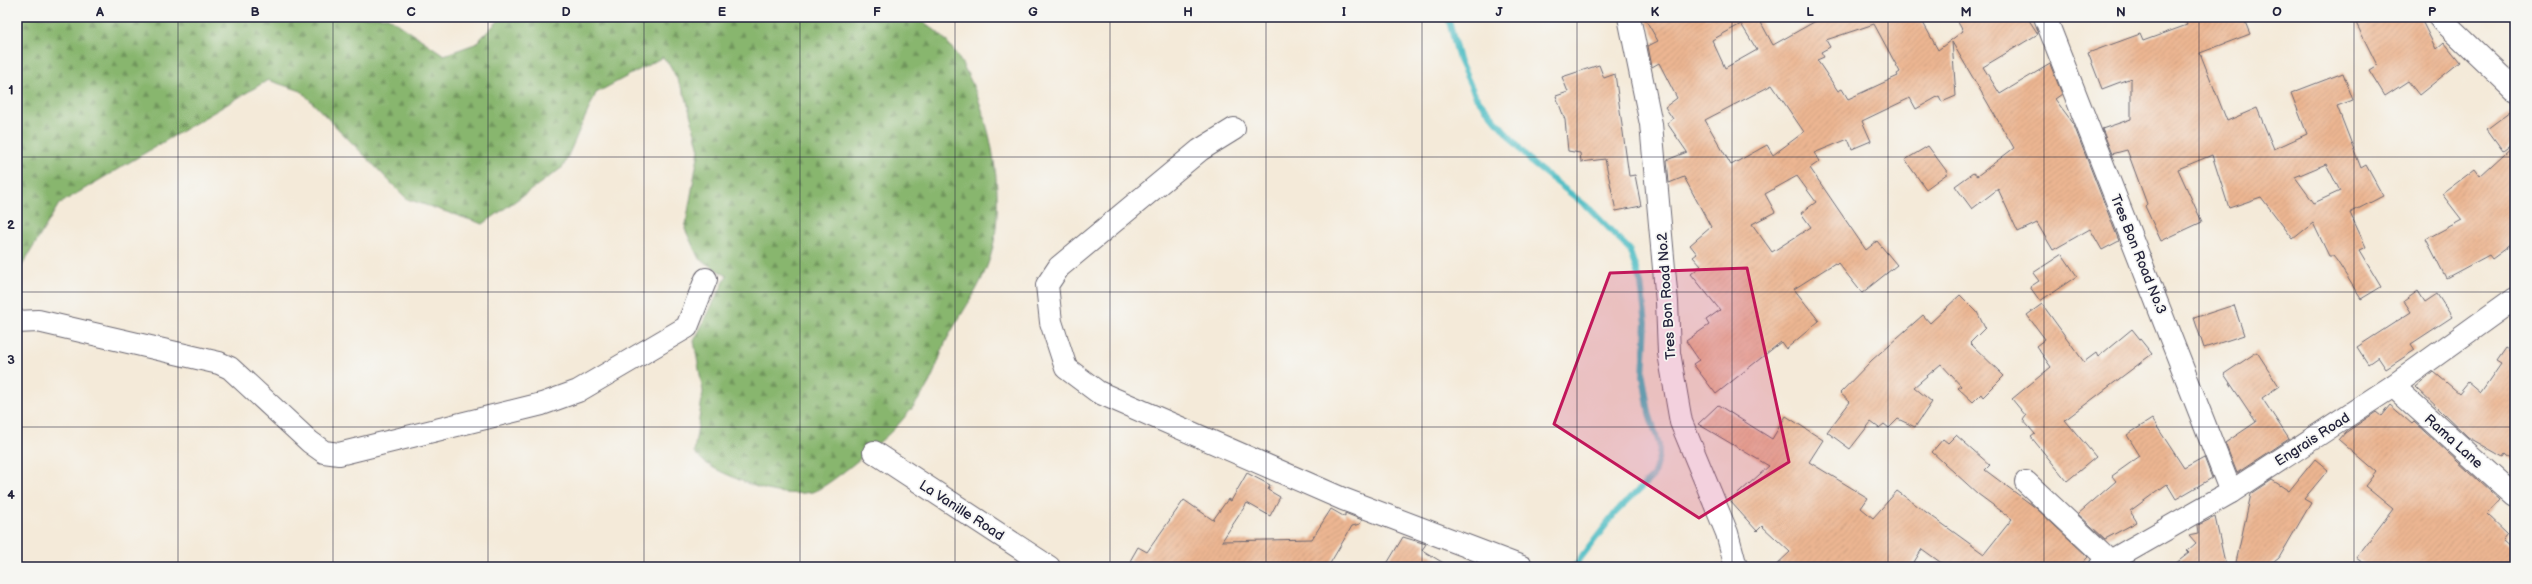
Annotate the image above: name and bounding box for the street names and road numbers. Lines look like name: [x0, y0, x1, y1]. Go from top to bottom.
street label: Tres Bon Road No.3: [2107, 192, 2170, 317]
street label: Tres Bon Road No.2: [1654, 231, 1679, 360]
street label: Engrais Road: [2272, 409, 2353, 470]
street label: Rama Lane: [2421, 411, 2486, 472]
street label: La Vanille Road: [916, 477, 1007, 544]

